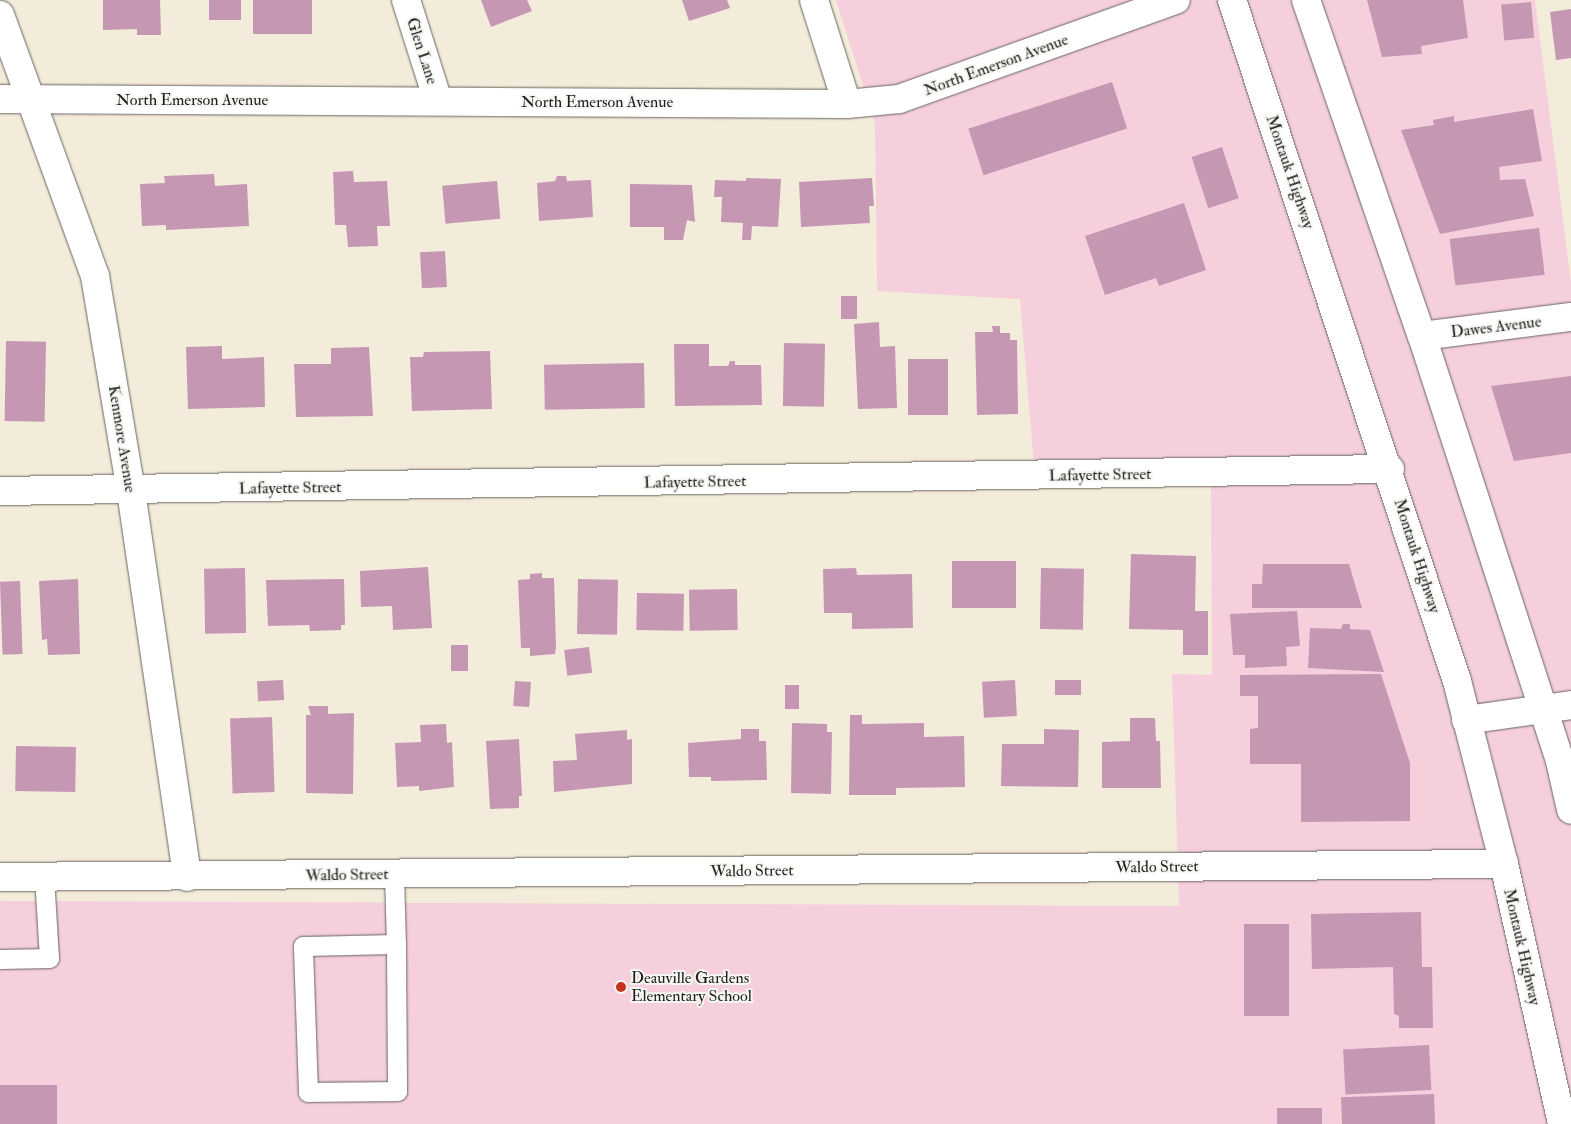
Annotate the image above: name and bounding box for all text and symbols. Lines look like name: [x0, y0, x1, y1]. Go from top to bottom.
street label: Glen Lane: [402, 15, 442, 87]
street label: North Emerson Avenue: [921, 30, 1071, 100]
street label: North Emerson Avenue: [116, 90, 268, 110]
street label: North Emerson Avenue: [521, 92, 673, 112]
street label: Montauk Highway: [1262, 113, 1318, 231]
street label: Dawes Avenue: [1450, 312, 1542, 342]
street label: Kenmore Avenue: [104, 384, 140, 494]
street label: Lafayette Street: [1049, 465, 1151, 485]
street label: Lafayette Street: [644, 472, 746, 492]
street label: Lafayette Street: [239, 478, 341, 498]
street label: Montauk Highway: [1390, 497, 1444, 615]
street label: Waldo Street: [1115, 857, 1199, 877]
street label: Waldo Street: [710, 861, 794, 881]
street label: Waldo Street: [305, 865, 389, 885]
street label: Montauk Highway: [1499, 887, 1545, 1007]
place label: Deauville Gardens Elementary School: [631, 968, 752, 1006]
marker: Deauville Gardens Elementary School: [615, 981, 627, 993]

